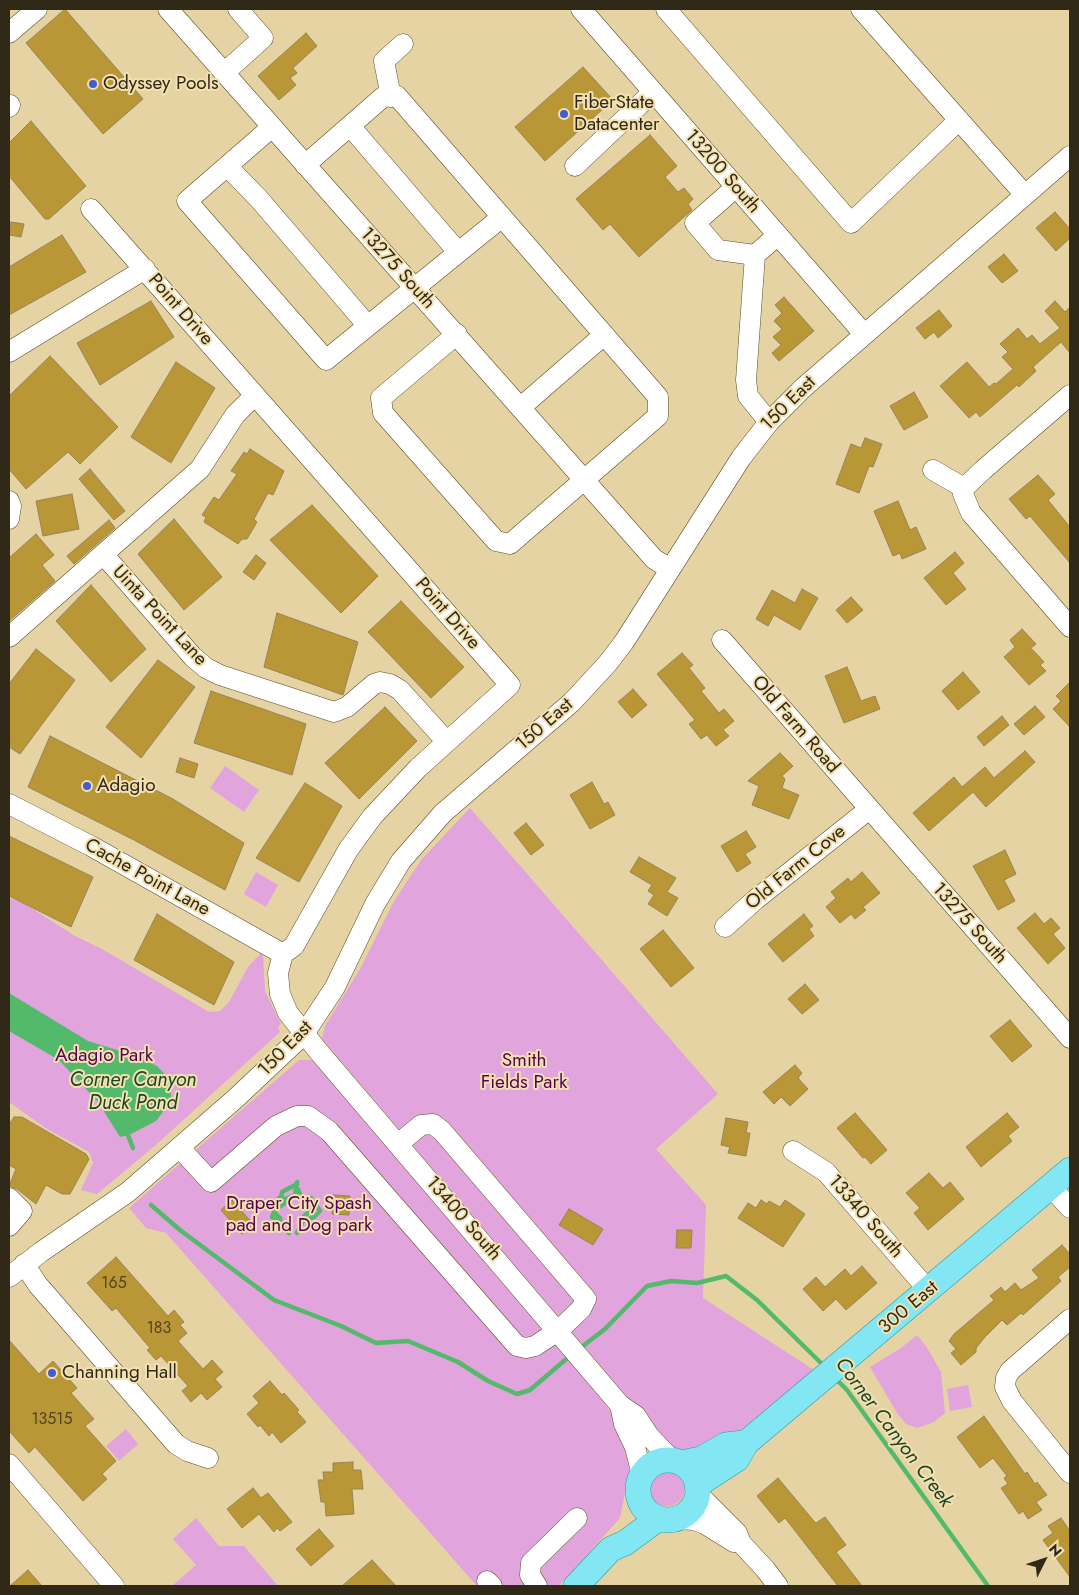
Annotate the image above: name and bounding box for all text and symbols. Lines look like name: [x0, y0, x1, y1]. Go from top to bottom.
place label: Odyssey Pools: [103, 73, 219, 95]
marker: Odyssey Pools: [87, 78, 99, 90]
place label: FiberState Datacenter: [574, 92, 659, 136]
marker: FiberState Datacenter: [558, 108, 570, 120]
street label: 13200 South: [679, 125, 765, 219]
street label: 13275 South: [355, 224, 439, 314]
street label: Point Drive: [143, 269, 217, 351]
street label: 150 East: [757, 372, 821, 436]
street label: Uinta Point Lane: [107, 561, 211, 671]
street label: Point Drive: [410, 573, 484, 655]
street label: Old Farm Road: [746, 671, 844, 779]
street label: 150 East: [512, 694, 578, 756]
place label: Adagio: [97, 775, 156, 797]
marker: Adagio: [81, 780, 93, 792]
street label: Old Farm Cove: [741, 821, 851, 915]
street label: Cache Point Lane: [80, 834, 214, 922]
street label: 13275 South: [927, 879, 1011, 969]
street label: 150 East: [254, 1017, 318, 1081]
park label: Adagio Park: [55, 1045, 153, 1067]
park label: Smith Fields Park: [481, 1050, 567, 1094]
water label: Corner Canyon Duck Pond: [70, 1069, 196, 1116]
street label: 13340 South: [823, 1171, 907, 1263]
street label: 13400 South: [420, 1172, 506, 1266]
park label: Draper City Spash pad and Dog park: [226, 1193, 372, 1237]
house number: 165: [101, 1274, 127, 1294]
street label: 300 East: [875, 1277, 943, 1339]
house number: 183: [147, 1319, 171, 1339]
water label: Corner Canyon Creek: [829, 1353, 957, 1513]
place label: Channing Hall: [62, 1362, 177, 1384]
marker: Channing Hall: [46, 1367, 58, 1379]
house number: 13515: [31, 1410, 73, 1430]
north arrow: [1019, 1535, 1069, 1585]
text: N: [1044, 1539, 1067, 1561]

